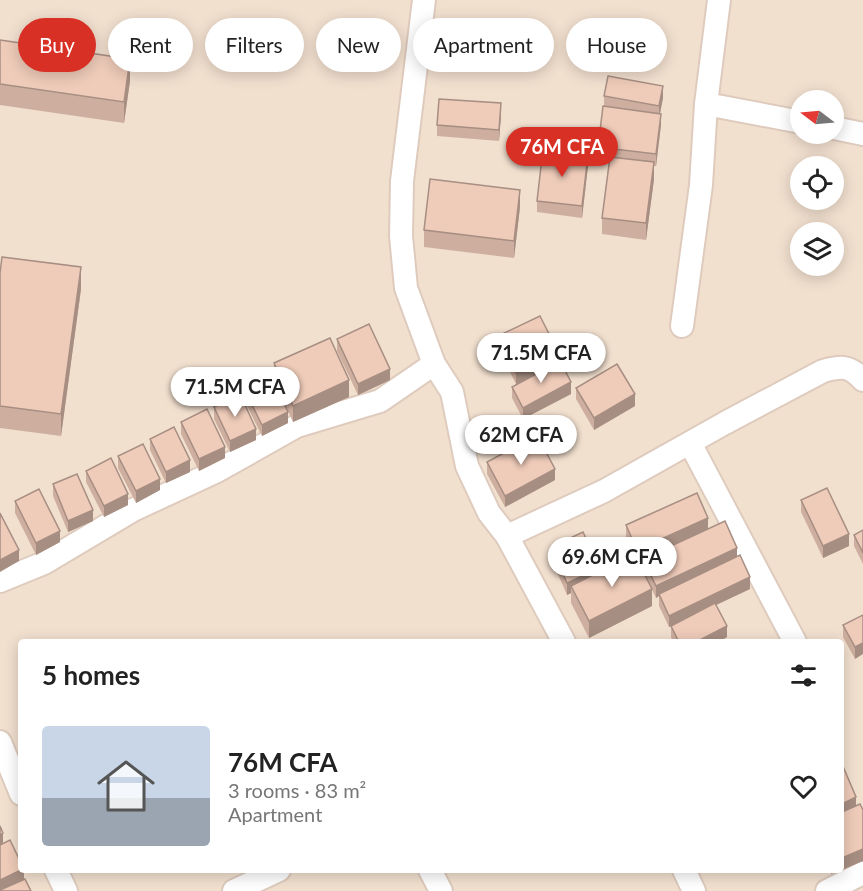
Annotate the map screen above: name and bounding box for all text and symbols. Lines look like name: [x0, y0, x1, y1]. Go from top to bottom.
chip: Buy: [18, 18, 96, 72]
chip: Rent: [108, 18, 193, 72]
chip: Filters: [205, 18, 304, 72]
chip: New: [316, 18, 401, 72]
chip: Apartment: [413, 18, 554, 72]
chip: House: [566, 18, 667, 72]
north arrow: [790, 90, 844, 144]
map controls: [790, 90, 844, 276]
pin: 76M CFA: [507, 127, 617, 178]
text: 76M CFA: [520, 134, 604, 158]
button: locate: [790, 156, 844, 210]
button: layers: [790, 222, 844, 276]
pin: 71.5M CFA: [472, 333, 610, 384]
text: 71.5M CFA: [491, 340, 591, 364]
pin: 71.5M CFA: [166, 367, 304, 418]
text: 71.5M CFA: [185, 374, 285, 398]
pin: 62M CFA: [466, 415, 576, 466]
text: 62M CFA: [479, 422, 563, 446]
pin: 69.6M CFA: [543, 537, 681, 588]
text: 69.6M CFA: [562, 544, 662, 568]
text: 5 homes: [42, 659, 140, 691]
icon: filters: [787, 659, 820, 692]
text: 76M CFA: [228, 746, 337, 778]
icon: home: [90, 750, 162, 822]
icon: heart: [787, 770, 820, 803]
text: 3 rooms · 83 m²: [228, 778, 366, 802]
text: Apartment: [228, 802, 322, 826]

